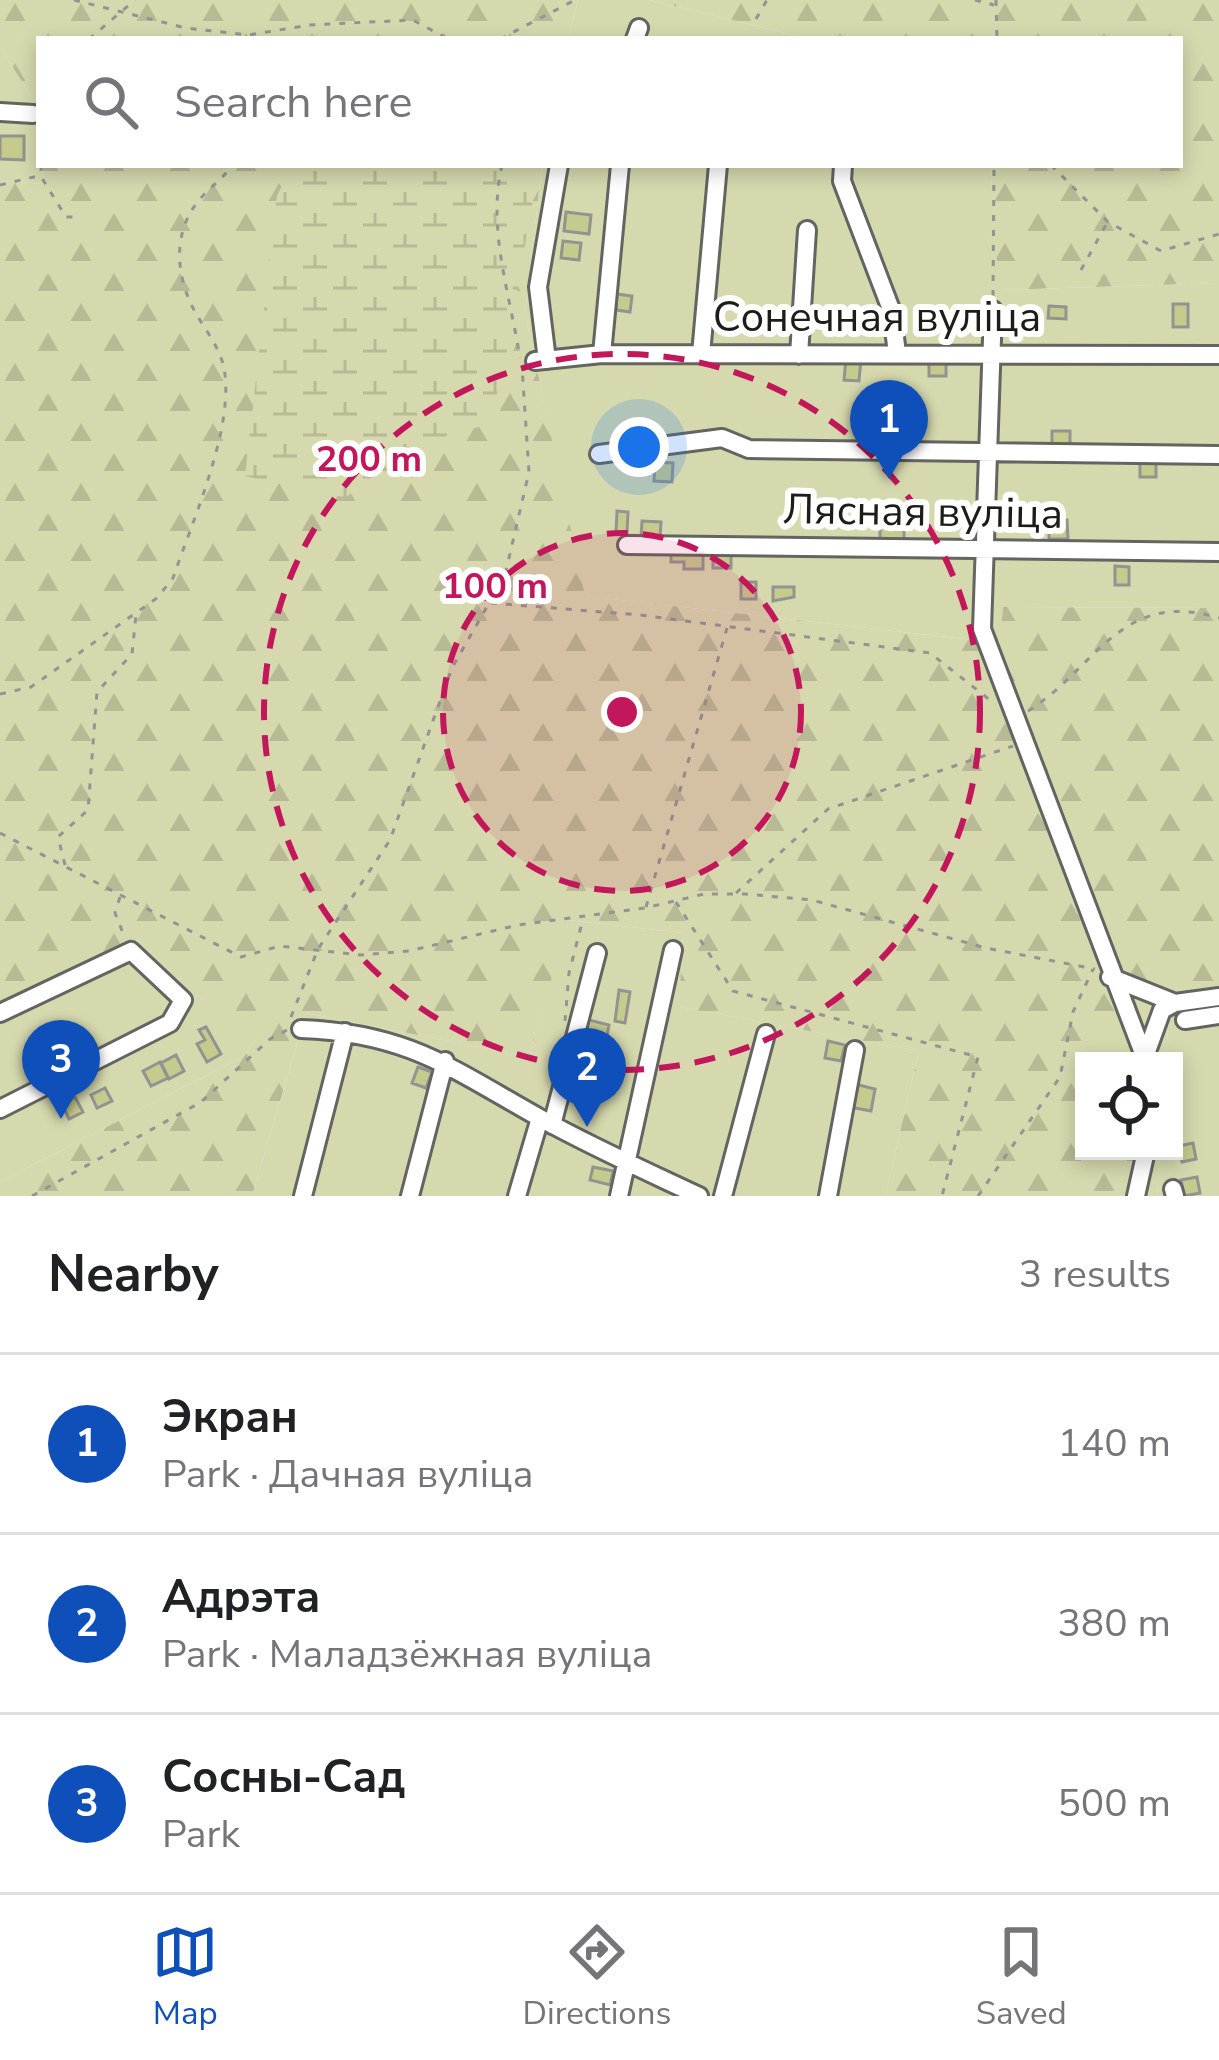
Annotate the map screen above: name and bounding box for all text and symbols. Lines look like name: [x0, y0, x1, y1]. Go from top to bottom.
search box: [36, 36, 1183, 168]
icon: search: [78, 69, 144, 135]
text: Search here: [174, 72, 413, 133]
street label: Сонечная вуліца: [713, 289, 1041, 346]
pin: 1: [850, 380, 928, 479]
your location: [609, 417, 669, 477]
text: 200 m: [316, 435, 422, 484]
street label: Лясная вуліца: [782, 481, 1064, 543]
text: 100 m: [442, 562, 548, 611]
centre of rings: [601, 691, 643, 733]
pin: 3: [22, 1020, 100, 1119]
pin: 2: [548, 1028, 626, 1127]
map controls: [1075, 1052, 1183, 1160]
button: locate: [1075, 1052, 1183, 1160]
text: Nearby: [48, 1239, 219, 1309]
text: 3 results: [1019, 1248, 1171, 1301]
text: Экран: [162, 1387, 298, 1448]
text: 1: [75, 1417, 99, 1470]
text: 140 m: [1057, 1417, 1171, 1470]
text: Park · Дачная вуліца: [162, 1448, 533, 1501]
text: Адрэта: [162, 1567, 321, 1628]
text: 2: [75, 1597, 99, 1650]
text: 380 m: [1057, 1597, 1171, 1650]
text: Park · Маладзёжная вуліца: [162, 1628, 653, 1681]
text: Сосны-Сад: [162, 1747, 405, 1808]
text: 3: [75, 1777, 99, 1830]
text: 500 m: [1057, 1777, 1171, 1830]
text: Park: [162, 1808, 240, 1861]
tab: Map: [152, 1919, 218, 2036]
tab: Directions: [523, 1919, 671, 2036]
tab: Saved: [976, 1919, 1067, 2036]

